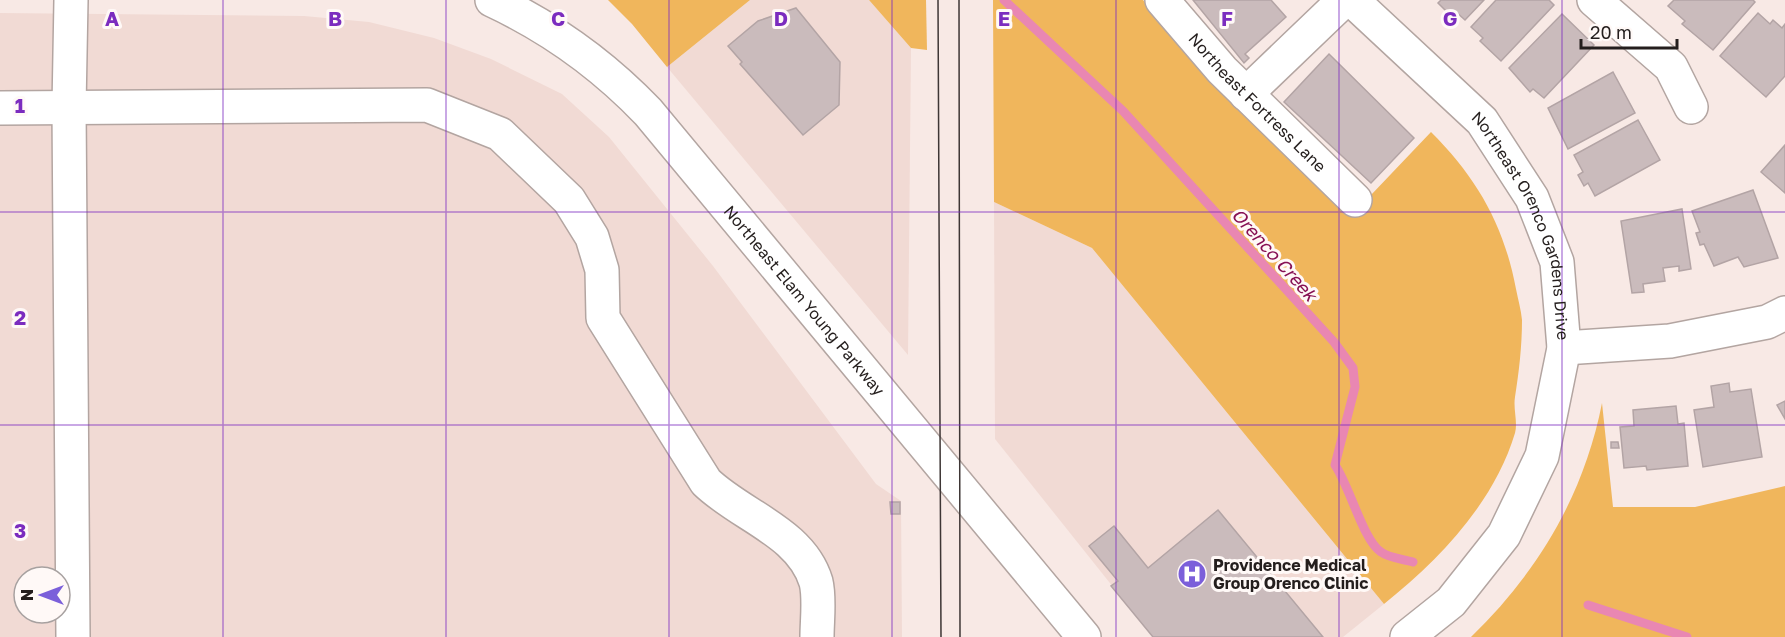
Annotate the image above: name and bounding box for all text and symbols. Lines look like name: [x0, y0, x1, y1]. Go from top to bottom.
text: A: [105, 6, 119, 30]
text: B: [328, 6, 342, 30]
text: C: [551, 6, 565, 30]
text: D: [774, 6, 788, 30]
text: E: [998, 6, 1010, 30]
text: F: [1221, 6, 1233, 30]
text: G: [1443, 6, 1457, 30]
scale bar: [1581, 12, 1677, 50]
text: 20 m: [1590, 21, 1632, 43]
street label: Northeast Fortress Lane: [1184, 29, 1330, 176]
text: 1: [15, 93, 25, 117]
street label: Northeast Orenco Gardens Drive: [1468, 107, 1573, 341]
street label: Northeast Elam Young Parkway: [720, 201, 889, 399]
water label: Orenco Creek: [1227, 204, 1323, 306]
text: 2: [14, 305, 26, 329]
text: 3: [14, 518, 26, 542]
place label: Providence Medical Group Orenco Clinic: [1213, 555, 1368, 593]
hospital icon: Providence Medical Group Orenco Clinic: [1176, 558, 1208, 590]
north arrow: [12, 565, 72, 625]
text: N: [17, 589, 37, 601]

